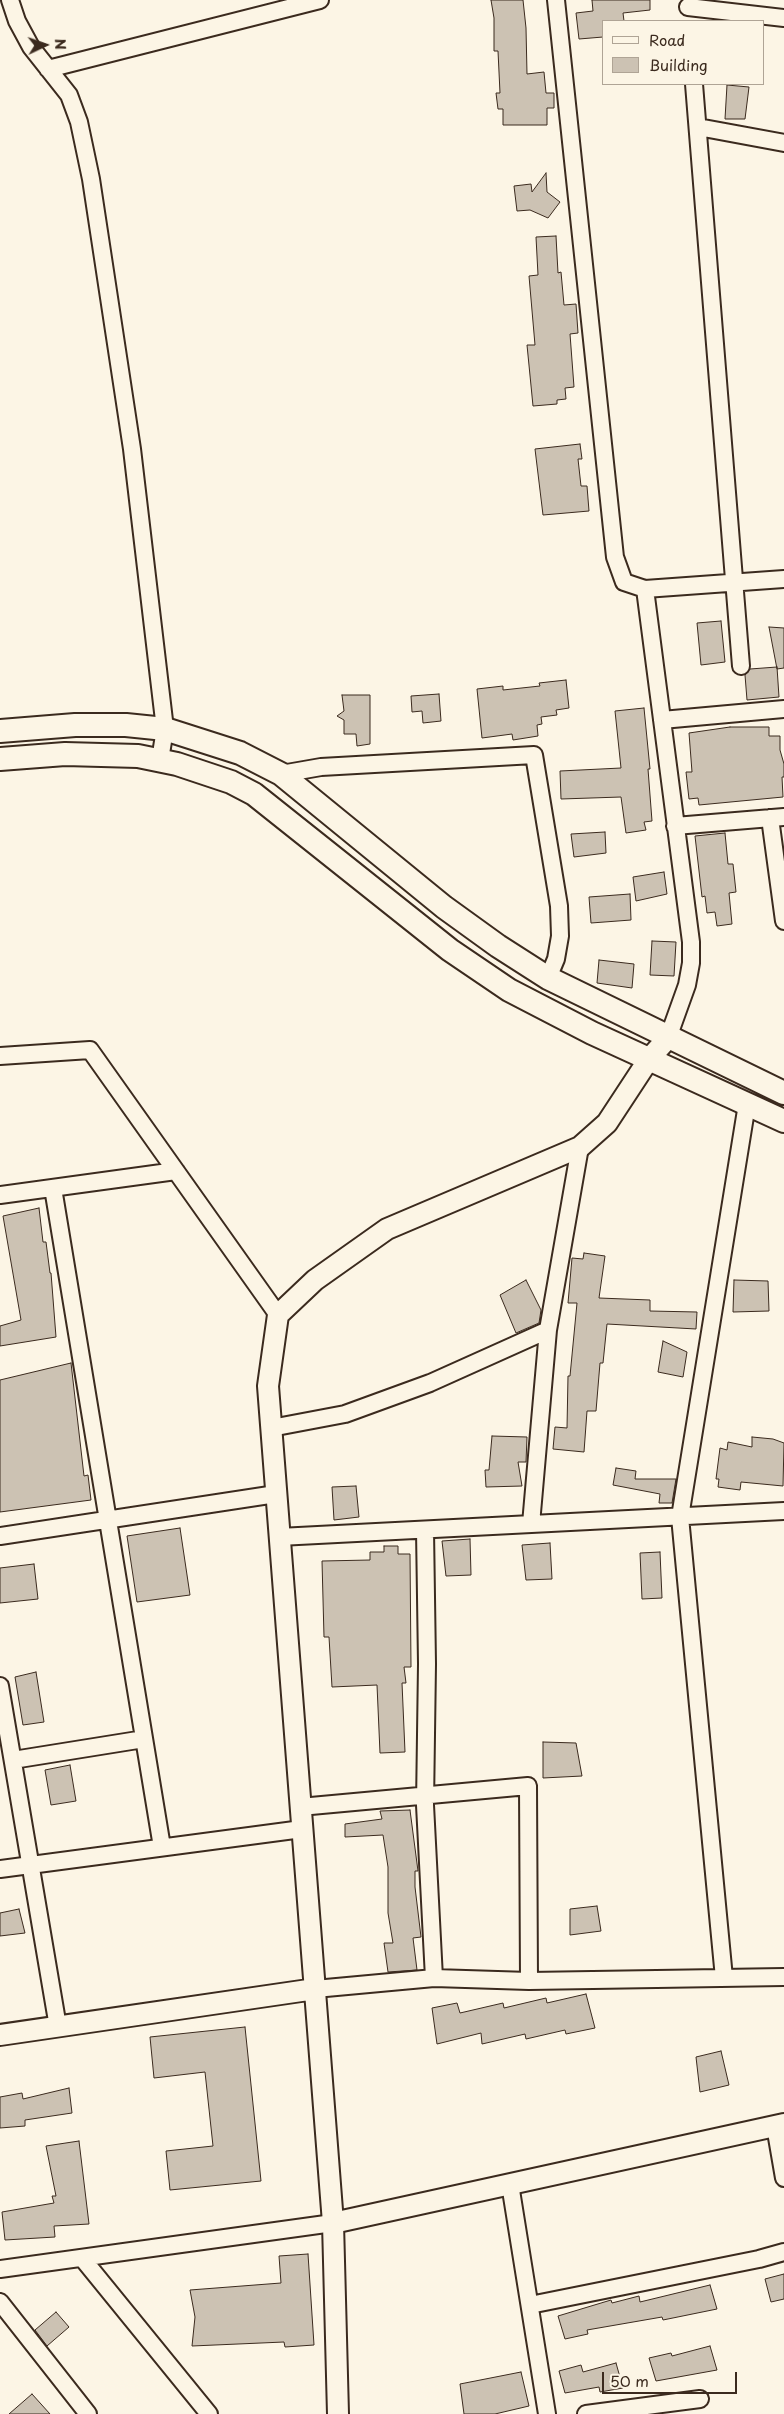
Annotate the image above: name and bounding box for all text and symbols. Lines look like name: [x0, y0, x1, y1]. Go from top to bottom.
north arrow: [20, 20, 70, 70]
legend: [602, 20, 764, 85]
text: Road: [649, 28, 685, 51]
text: N: [50, 38, 71, 50]
text: Building: [649, 53, 708, 76]
scale bar: [604, 2362, 739, 2394]
text: 50 m: [610, 2369, 649, 2392]

